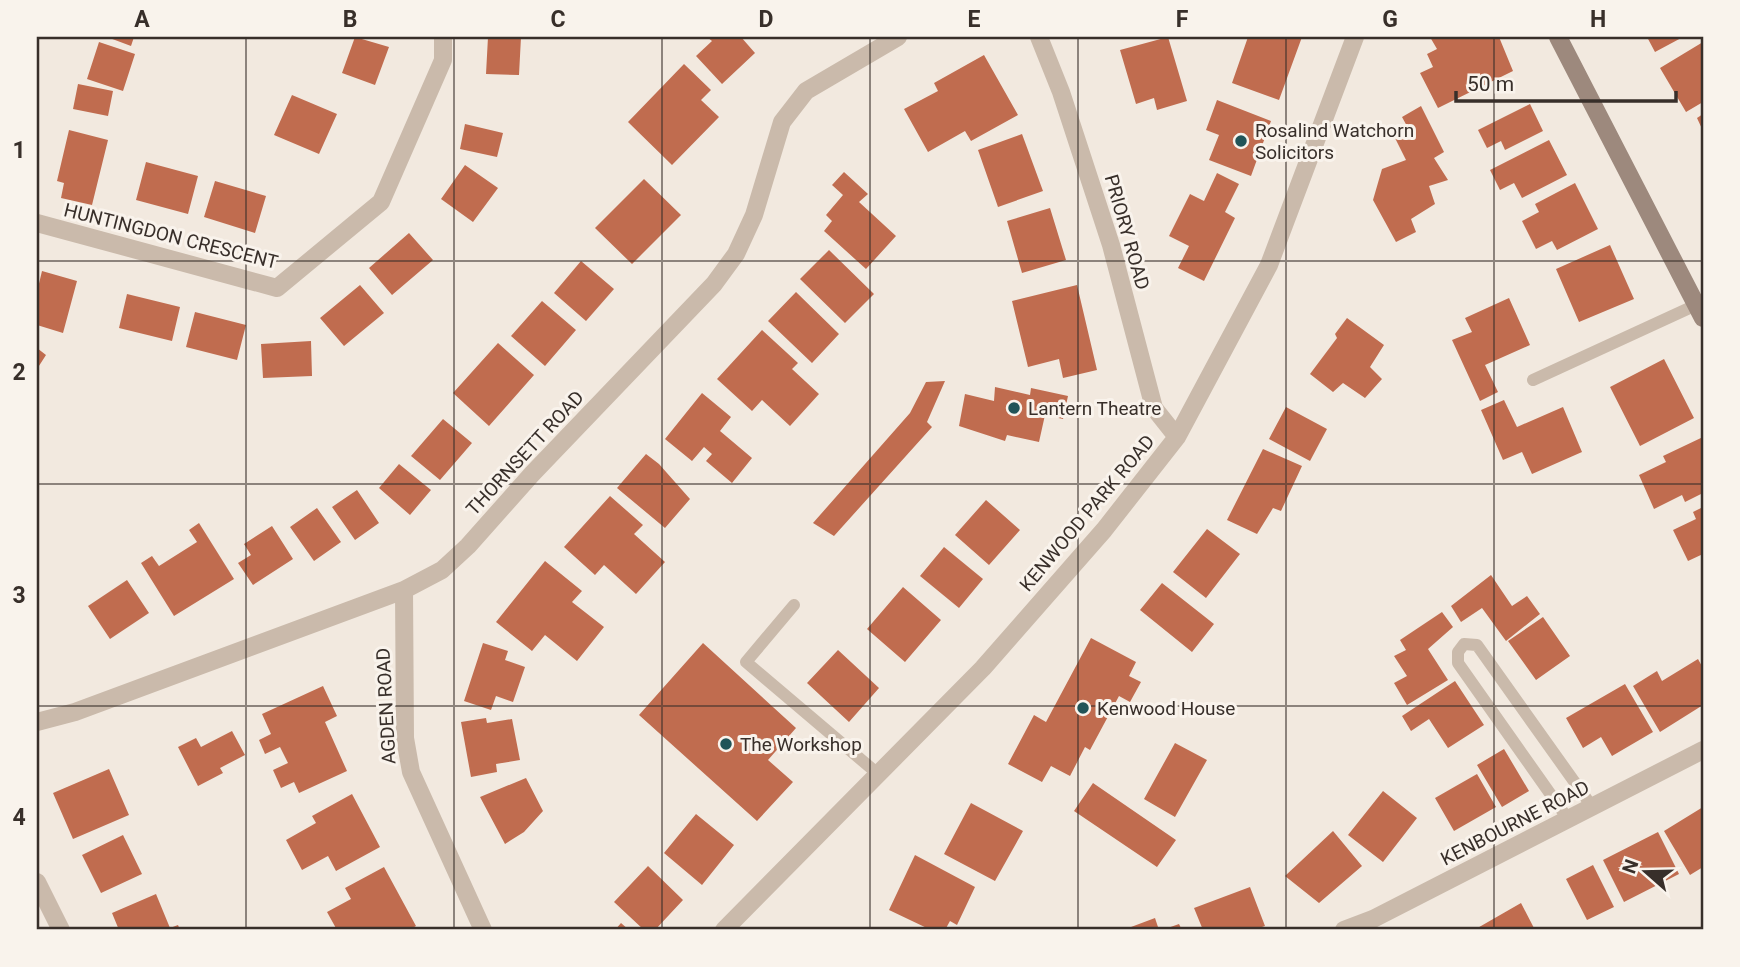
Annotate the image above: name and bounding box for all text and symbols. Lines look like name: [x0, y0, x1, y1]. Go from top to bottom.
text: A: [134, 6, 150, 33]
text: B: [343, 6, 357, 33]
text: C: [550, 6, 566, 33]
text: D: [759, 6, 773, 33]
text: E: [968, 6, 981, 33]
text: F: [1176, 6, 1189, 33]
text: G: [1382, 6, 1398, 33]
text: H: [1590, 6, 1606, 33]
scale bar: [1456, 60, 1677, 104]
text: 50 m: [1467, 72, 1514, 96]
place label: Rosalind Watchorn Solicitors: [1255, 119, 1414, 164]
marker: Rosalind Watchorn Solicitors: [1233, 133, 1249, 149]
text: 1: [12, 137, 26, 164]
street label: PRIORY ROAD: [1100, 172, 1154, 292]
street label: HUNTINGDON CRESCENT: [62, 198, 280, 274]
text: 2: [12, 359, 26, 386]
street label: THORNSETT ROAD: [461, 386, 589, 520]
place label: Lantern Theatre: [1028, 397, 1161, 420]
marker: Lantern Theatre: [1006, 400, 1022, 416]
street label: KENWOOD PARK ROAD: [1015, 430, 1159, 596]
text: 3: [12, 582, 26, 609]
street label: AGDEN ROAD: [371, 647, 401, 765]
place label: Kenwood House: [1097, 697, 1235, 720]
marker: Kenwood House: [1075, 700, 1091, 716]
place label: The Workshop: [740, 733, 862, 756]
marker: The Workshop: [718, 736, 734, 752]
street label: KENBOURNE ROAD: [1437, 776, 1593, 870]
text: 4: [12, 804, 26, 831]
north arrow: [1610, 838, 1680, 908]
text: N: [1617, 856, 1644, 877]

